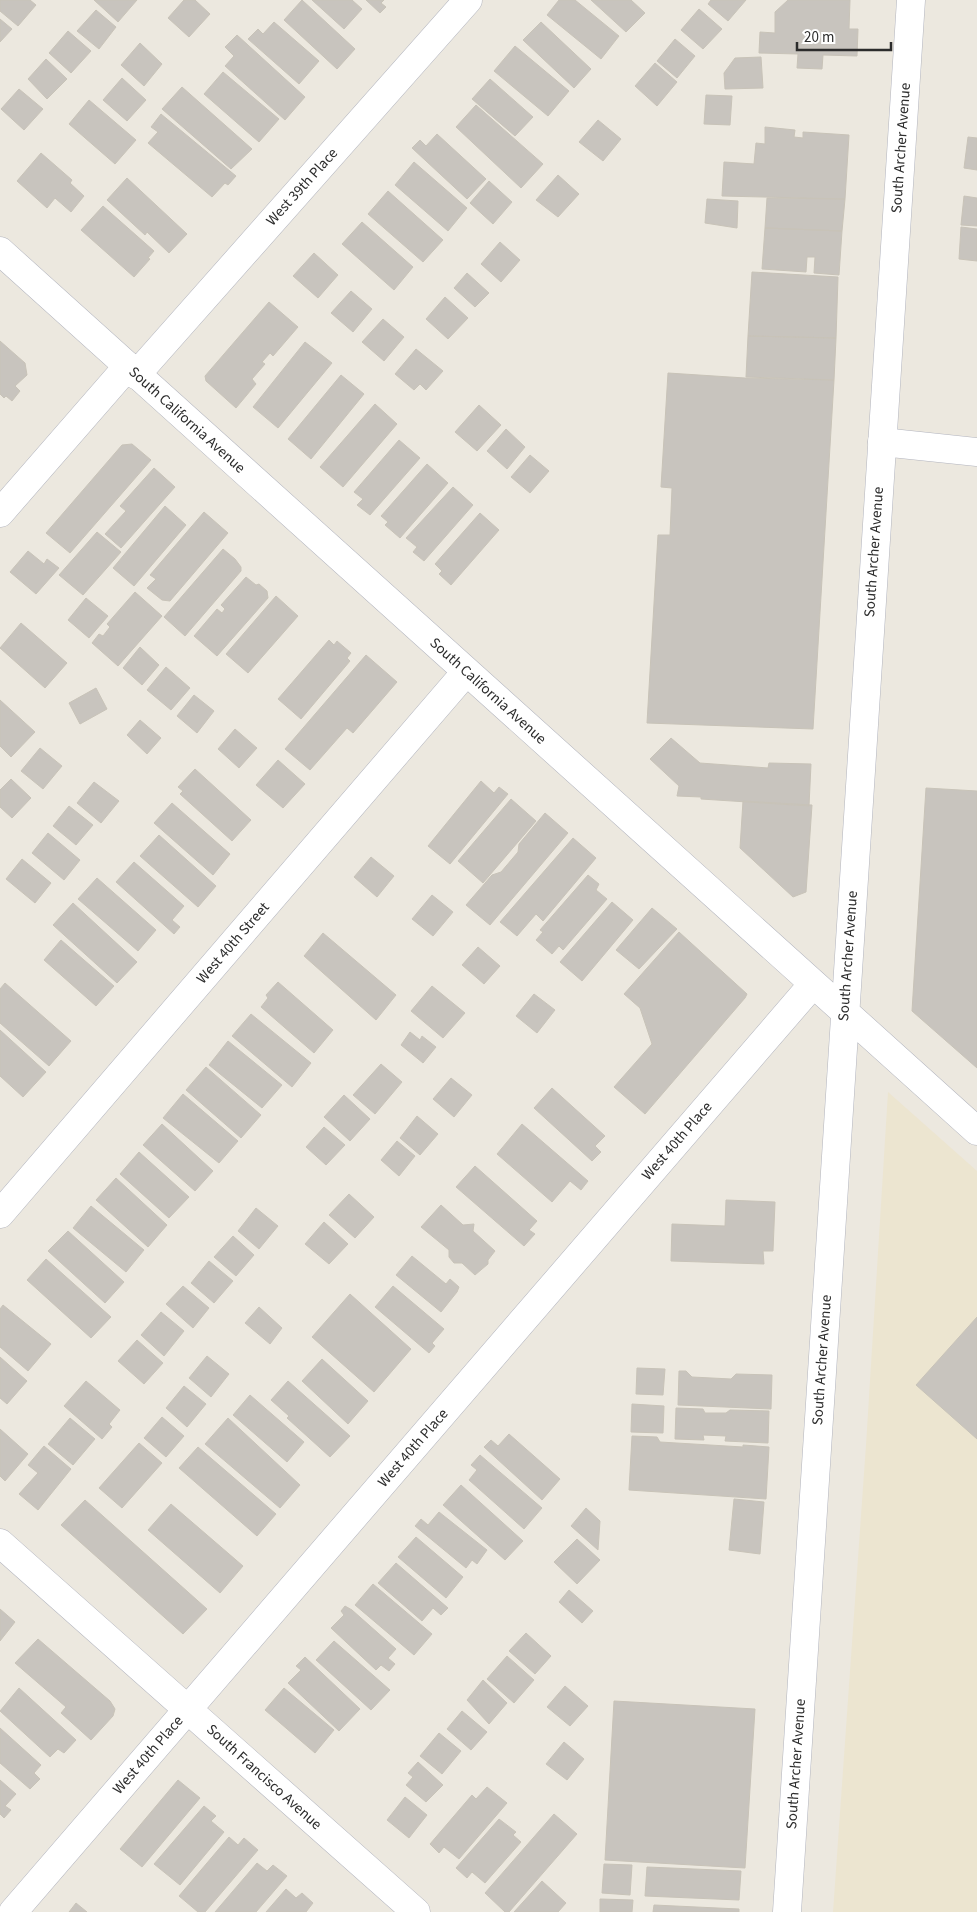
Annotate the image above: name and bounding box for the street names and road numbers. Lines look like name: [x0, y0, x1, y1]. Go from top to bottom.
street label: South Archer Avenue: [886, 82, 916, 214]
street label: West 39th Place: [261, 143, 343, 231]
street label: South California Avenue: [124, 362, 250, 478]
street label: South Archer Avenue: [859, 486, 889, 618]
street label: South California Avenue: [425, 633, 551, 749]
street label: South Archer Avenue: [833, 890, 863, 1022]
street label: West 40th Street: [192, 898, 274, 988]
street label: West 40th Place: [637, 1097, 717, 1185]
street label: South Archer Avenue: [807, 1294, 837, 1426]
street label: West 40th Place: [373, 1404, 453, 1492]
street label: South Archer Avenue: [781, 1698, 811, 1830]
street label: West 40th Place: [108, 1711, 188, 1799]
street label: South Francisco Avenue: [202, 1719, 326, 1835]

